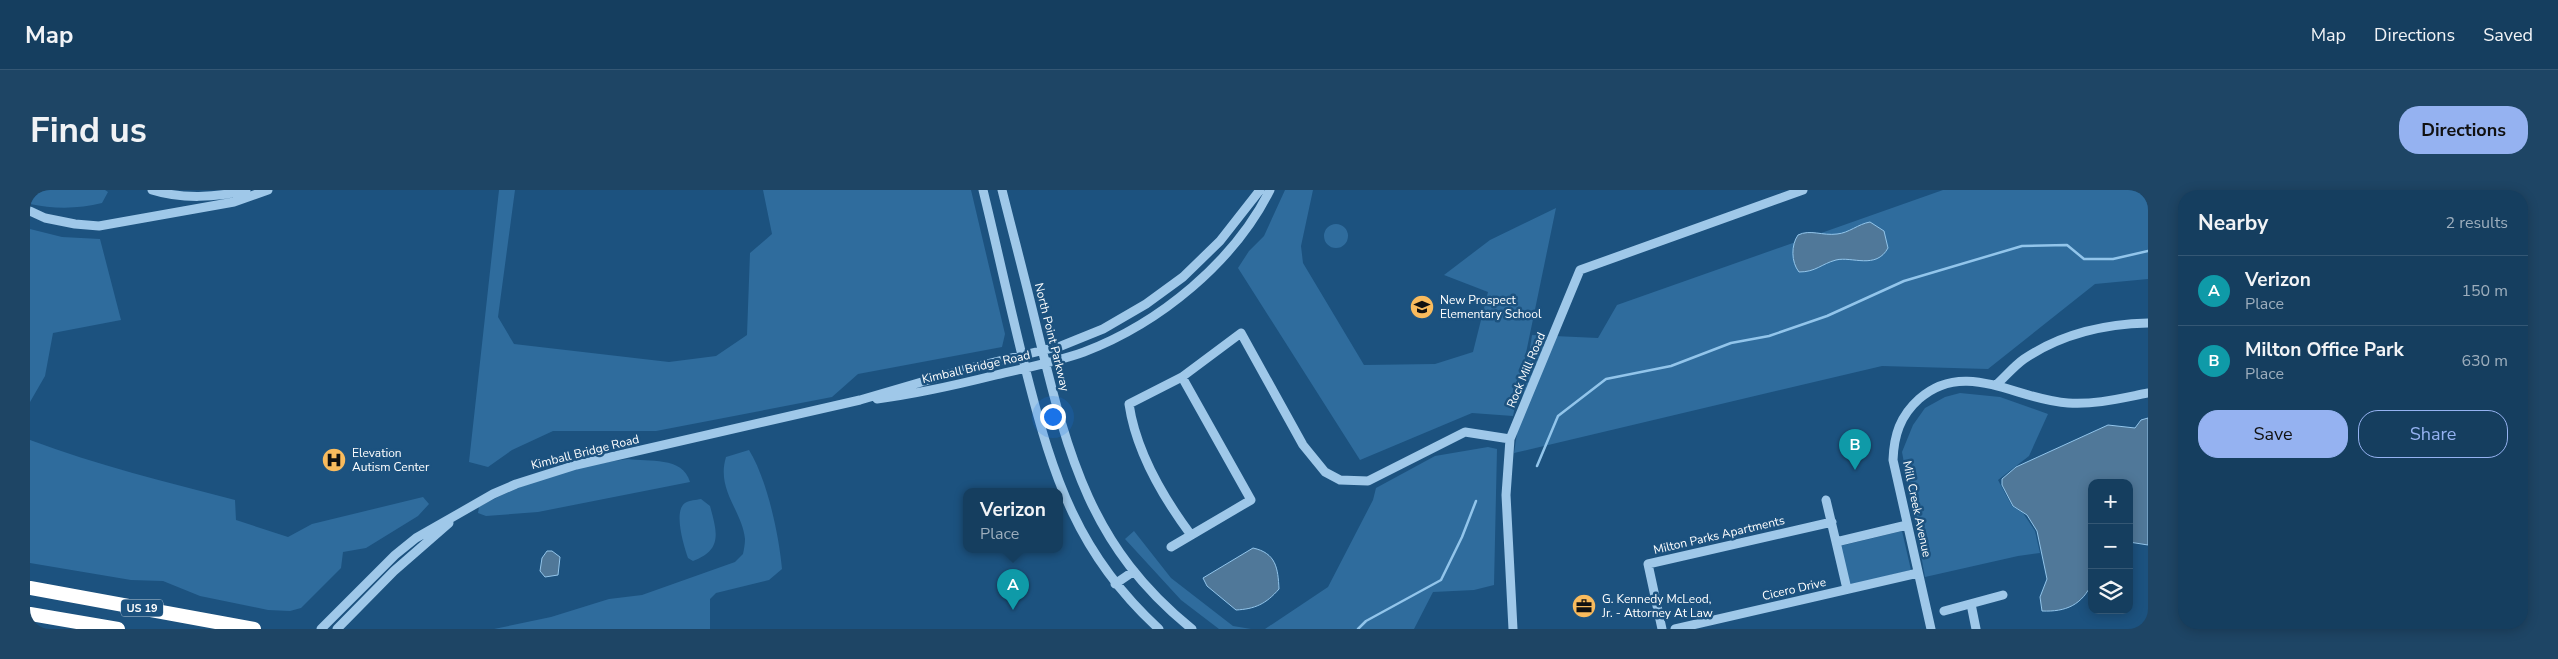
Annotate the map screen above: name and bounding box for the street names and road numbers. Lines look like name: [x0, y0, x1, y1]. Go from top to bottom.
street label: North Point Parkway: [1031, 281, 1073, 394]
street label: Rock Mill Road: [1503, 330, 1549, 410]
street label: Kimball Bridge Road: [920, 347, 1032, 387]
street label: Kimball Bridge Road: [529, 431, 641, 473]
street label: Mill Creek Avenue: [1899, 459, 1935, 559]
street label: Milton Parks Apartments: [1652, 512, 1786, 558]
street label: Cicero Drive: [1760, 574, 1828, 604]
road number: US 19: [121, 599, 163, 616]

